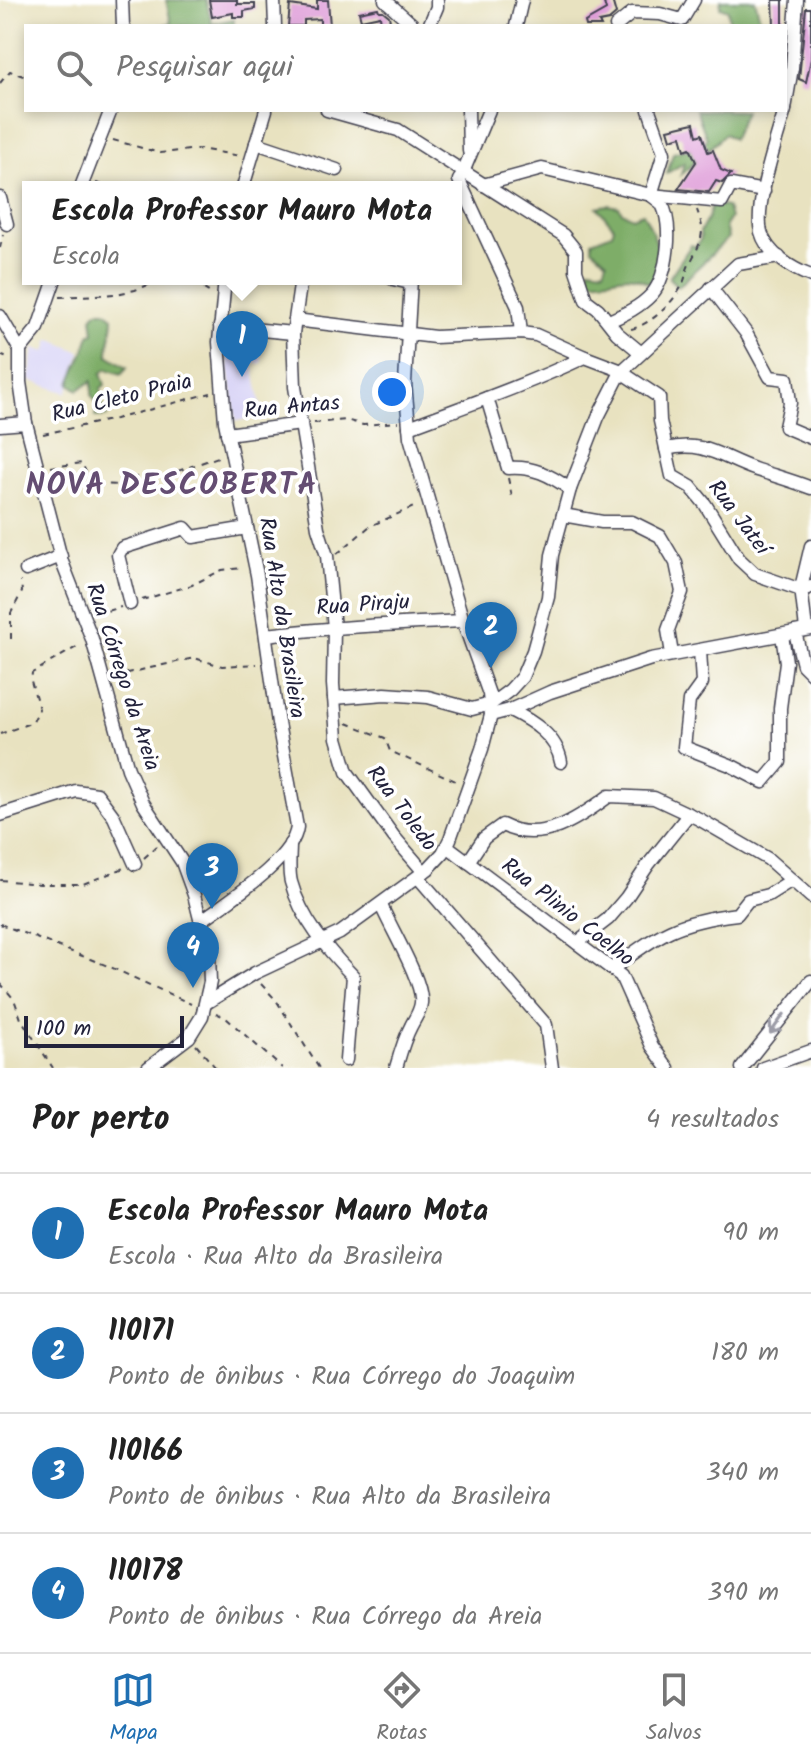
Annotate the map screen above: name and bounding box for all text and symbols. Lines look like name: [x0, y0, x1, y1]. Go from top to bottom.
search box: [24, 24, 787, 112]
text: Pesquisar aqui: [116, 44, 293, 92]
icon: search: [52, 46, 96, 90]
popup: [22, 181, 462, 285]
text: Escola Professor Mauro Mota: [52, 188, 432, 236]
text: Escola: [52, 236, 120, 278]
pin: 1: [216, 311, 268, 377]
street label: Rua Cleto Praia: [48, 365, 196, 433]
your location: [372, 372, 412, 412]
street label: Rua Antas: [243, 386, 342, 430]
district label: NOVA DESCOBERTA: [26, 462, 318, 510]
street label: Rua Jateí: [698, 473, 780, 566]
street label: Rua Alto da Brasileira: [248, 515, 314, 721]
street label: Rua Córrego da Areia: [75, 579, 169, 775]
street label: Rua Piraju: [315, 585, 411, 627]
pin: 2: [465, 602, 517, 668]
street label: Rua Toledo: [357, 758, 445, 860]
pin: 3: [186, 843, 238, 909]
street label: Rua Plinio Coelho: [493, 850, 641, 976]
pin: 4: [167, 922, 219, 988]
scale bar: [24, 1012, 184, 1048]
text: 100 m: [36, 1012, 91, 1047]
one-way arrow: [768, 1013, 785, 1035]
text: Por perto: [32, 1093, 170, 1147]
text: 4 resultados: [646, 1099, 779, 1141]
text: Escola Professor Mauro Mota: [108, 1188, 488, 1236]
text: 1: [54, 1212, 62, 1254]
text: 90 m: [722, 1212, 779, 1254]
text: Escola · Rua Alto da Brasileira: [108, 1236, 443, 1278]
text: 110171: [108, 1308, 174, 1356]
text: 2: [50, 1332, 66, 1374]
text: 180 m: [711, 1332, 779, 1374]
text: Ponto de ônibus · Rua Córrego do Joaquim: [108, 1356, 575, 1398]
text: 110166: [108, 1428, 183, 1476]
text: 3: [51, 1452, 65, 1494]
text: 340 m: [706, 1452, 779, 1494]
text: Ponto de ônibus · Rua Alto da Brasileira: [108, 1476, 551, 1518]
text: 110178: [108, 1548, 182, 1596]
text: 4: [51, 1572, 65, 1614]
text: 390 m: [707, 1572, 779, 1614]
text: Ponto de ônibus · Rua Córrego da Areia: [108, 1596, 542, 1638]
tab: Mapa: [109, 1668, 158, 1751]
tab: Rotas: [376, 1668, 427, 1751]
tab: Salvos: [646, 1668, 702, 1751]

